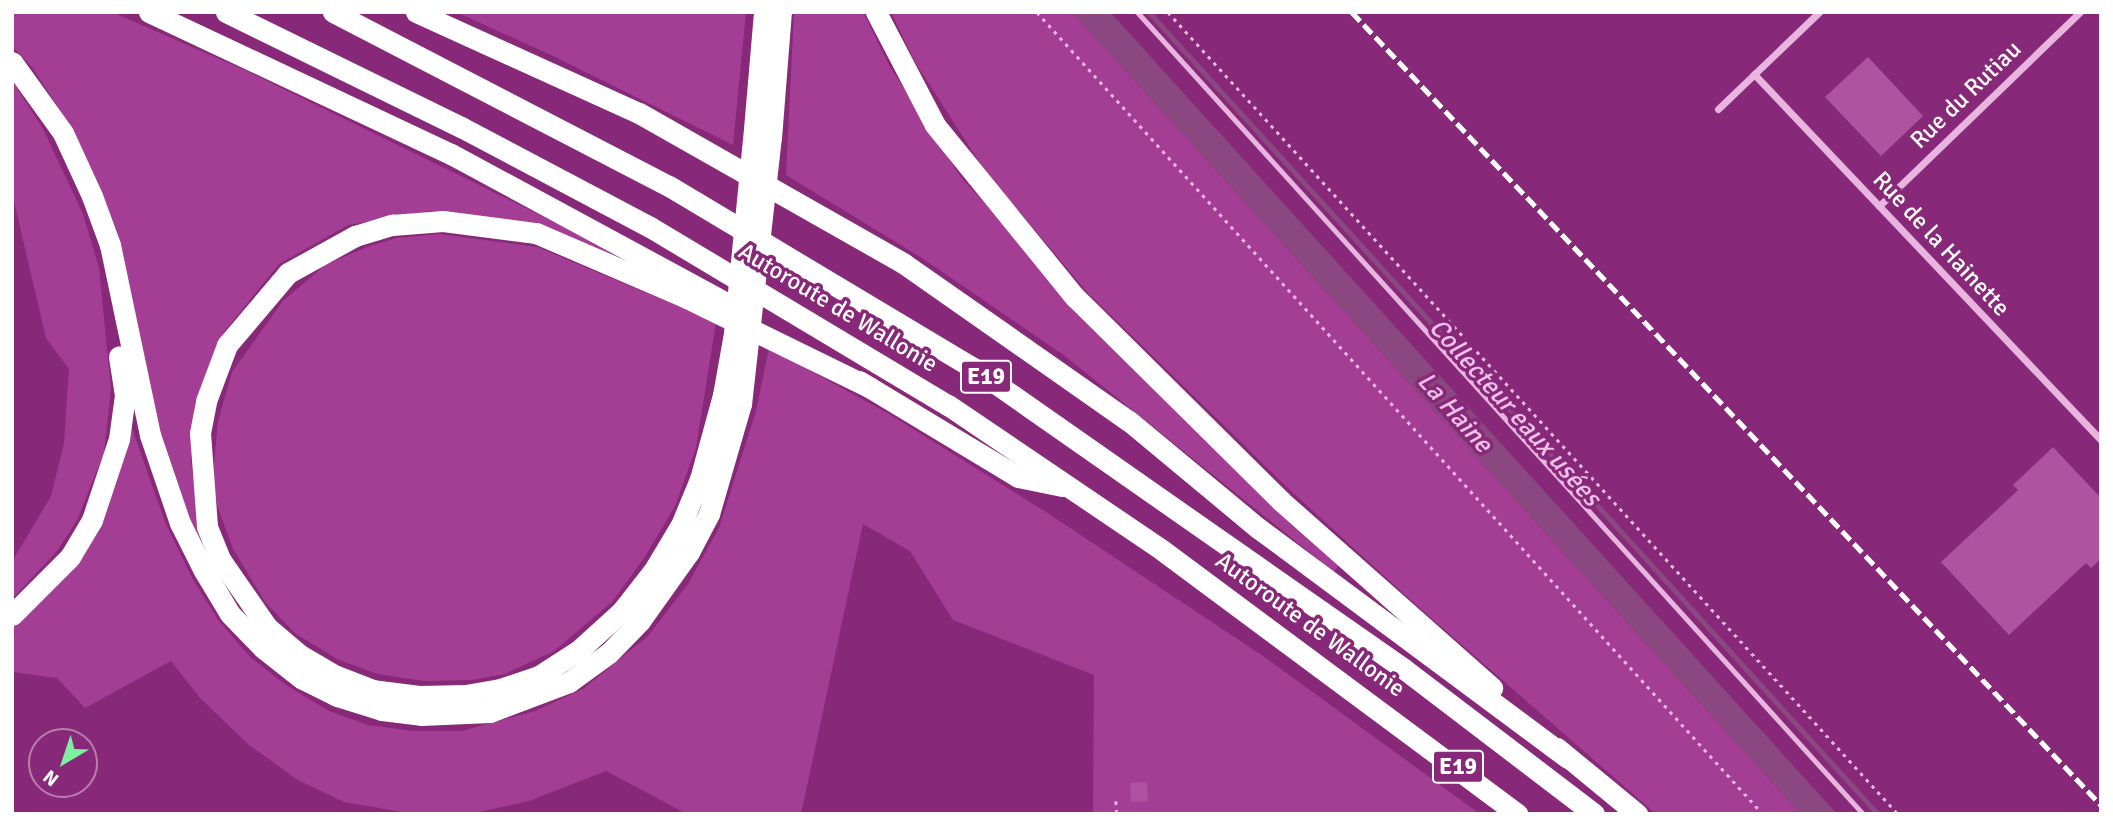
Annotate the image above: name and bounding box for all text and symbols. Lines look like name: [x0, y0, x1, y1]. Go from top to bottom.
street label: Rue du Rutiau: [1905, 35, 2027, 155]
street label: Rue de la Hainette: [1867, 166, 2015, 322]
street label: Autoroute de Wallonie: [733, 237, 943, 379]
water label: Collecteur eaux usées: [1422, 313, 1606, 513]
road number: E19: [960, 358, 1012, 396]
water label: La Haine: [1410, 366, 1498, 460]
street label: Autoroute de Wallonie: [1210, 547, 1410, 703]
north arrow: [28, 728, 98, 798]
road number: E19: [1432, 748, 1484, 786]
text: N: [38, 764, 64, 791]

